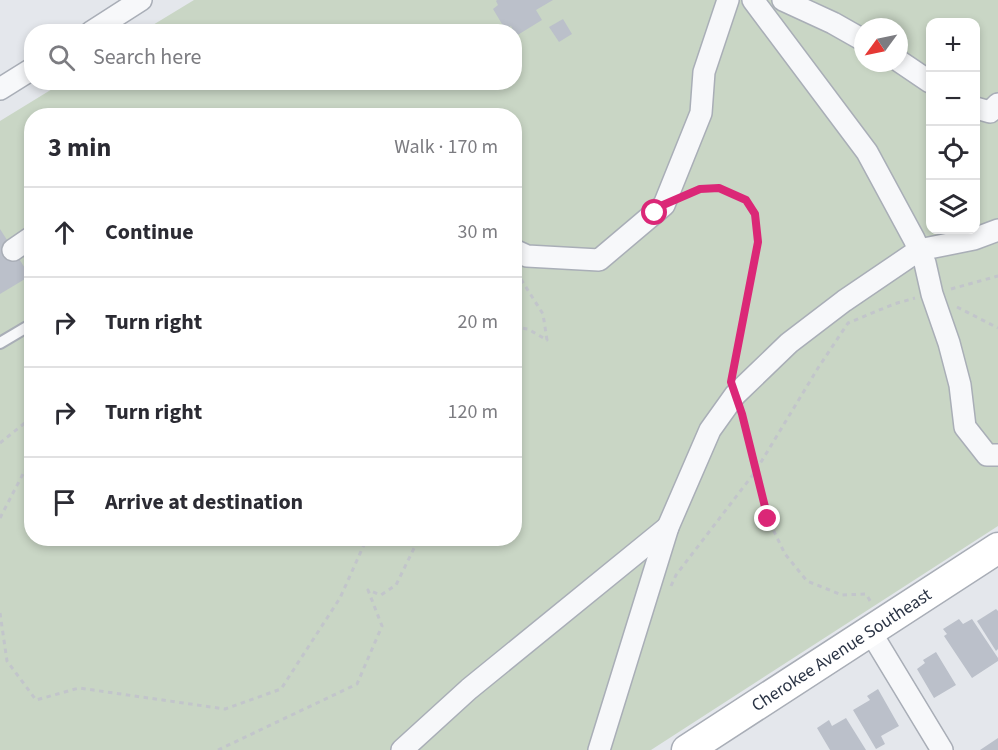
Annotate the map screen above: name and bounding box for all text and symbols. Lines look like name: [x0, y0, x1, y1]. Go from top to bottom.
north arrow: [854, 18, 908, 72]
map controls: [926, 18, 980, 234]
button: +: [926, 18, 980, 72]
search box: [24, 24, 522, 90]
icon: search: [45, 41, 78, 74]
text: Search here: [93, 41, 201, 73]
button: −: [926, 72, 980, 126]
button: locate: [926, 126, 980, 180]
text: 3 min: [48, 129, 111, 166]
text: Walk · 170 m: [394, 133, 498, 161]
button: layers: [926, 180, 980, 234]
route start: [641, 199, 667, 225]
icon: ahead: [48, 216, 81, 249]
text: Continue: [105, 216, 194, 248]
text: 30 m: [458, 218, 498, 246]
icon: right: [48, 306, 81, 339]
text: Turn right: [105, 306, 202, 338]
text: 20 m: [458, 308, 498, 336]
icon: right: [48, 396, 81, 429]
text: Turn right: [105, 396, 202, 428]
text: 120 m: [448, 398, 498, 426]
icon: arrive: [48, 486, 81, 519]
text: Arrive at destination: [105, 486, 303, 518]
route end: [754, 505, 780, 531]
street label: Cherokee Avenue Southeast: [746, 582, 936, 718]

